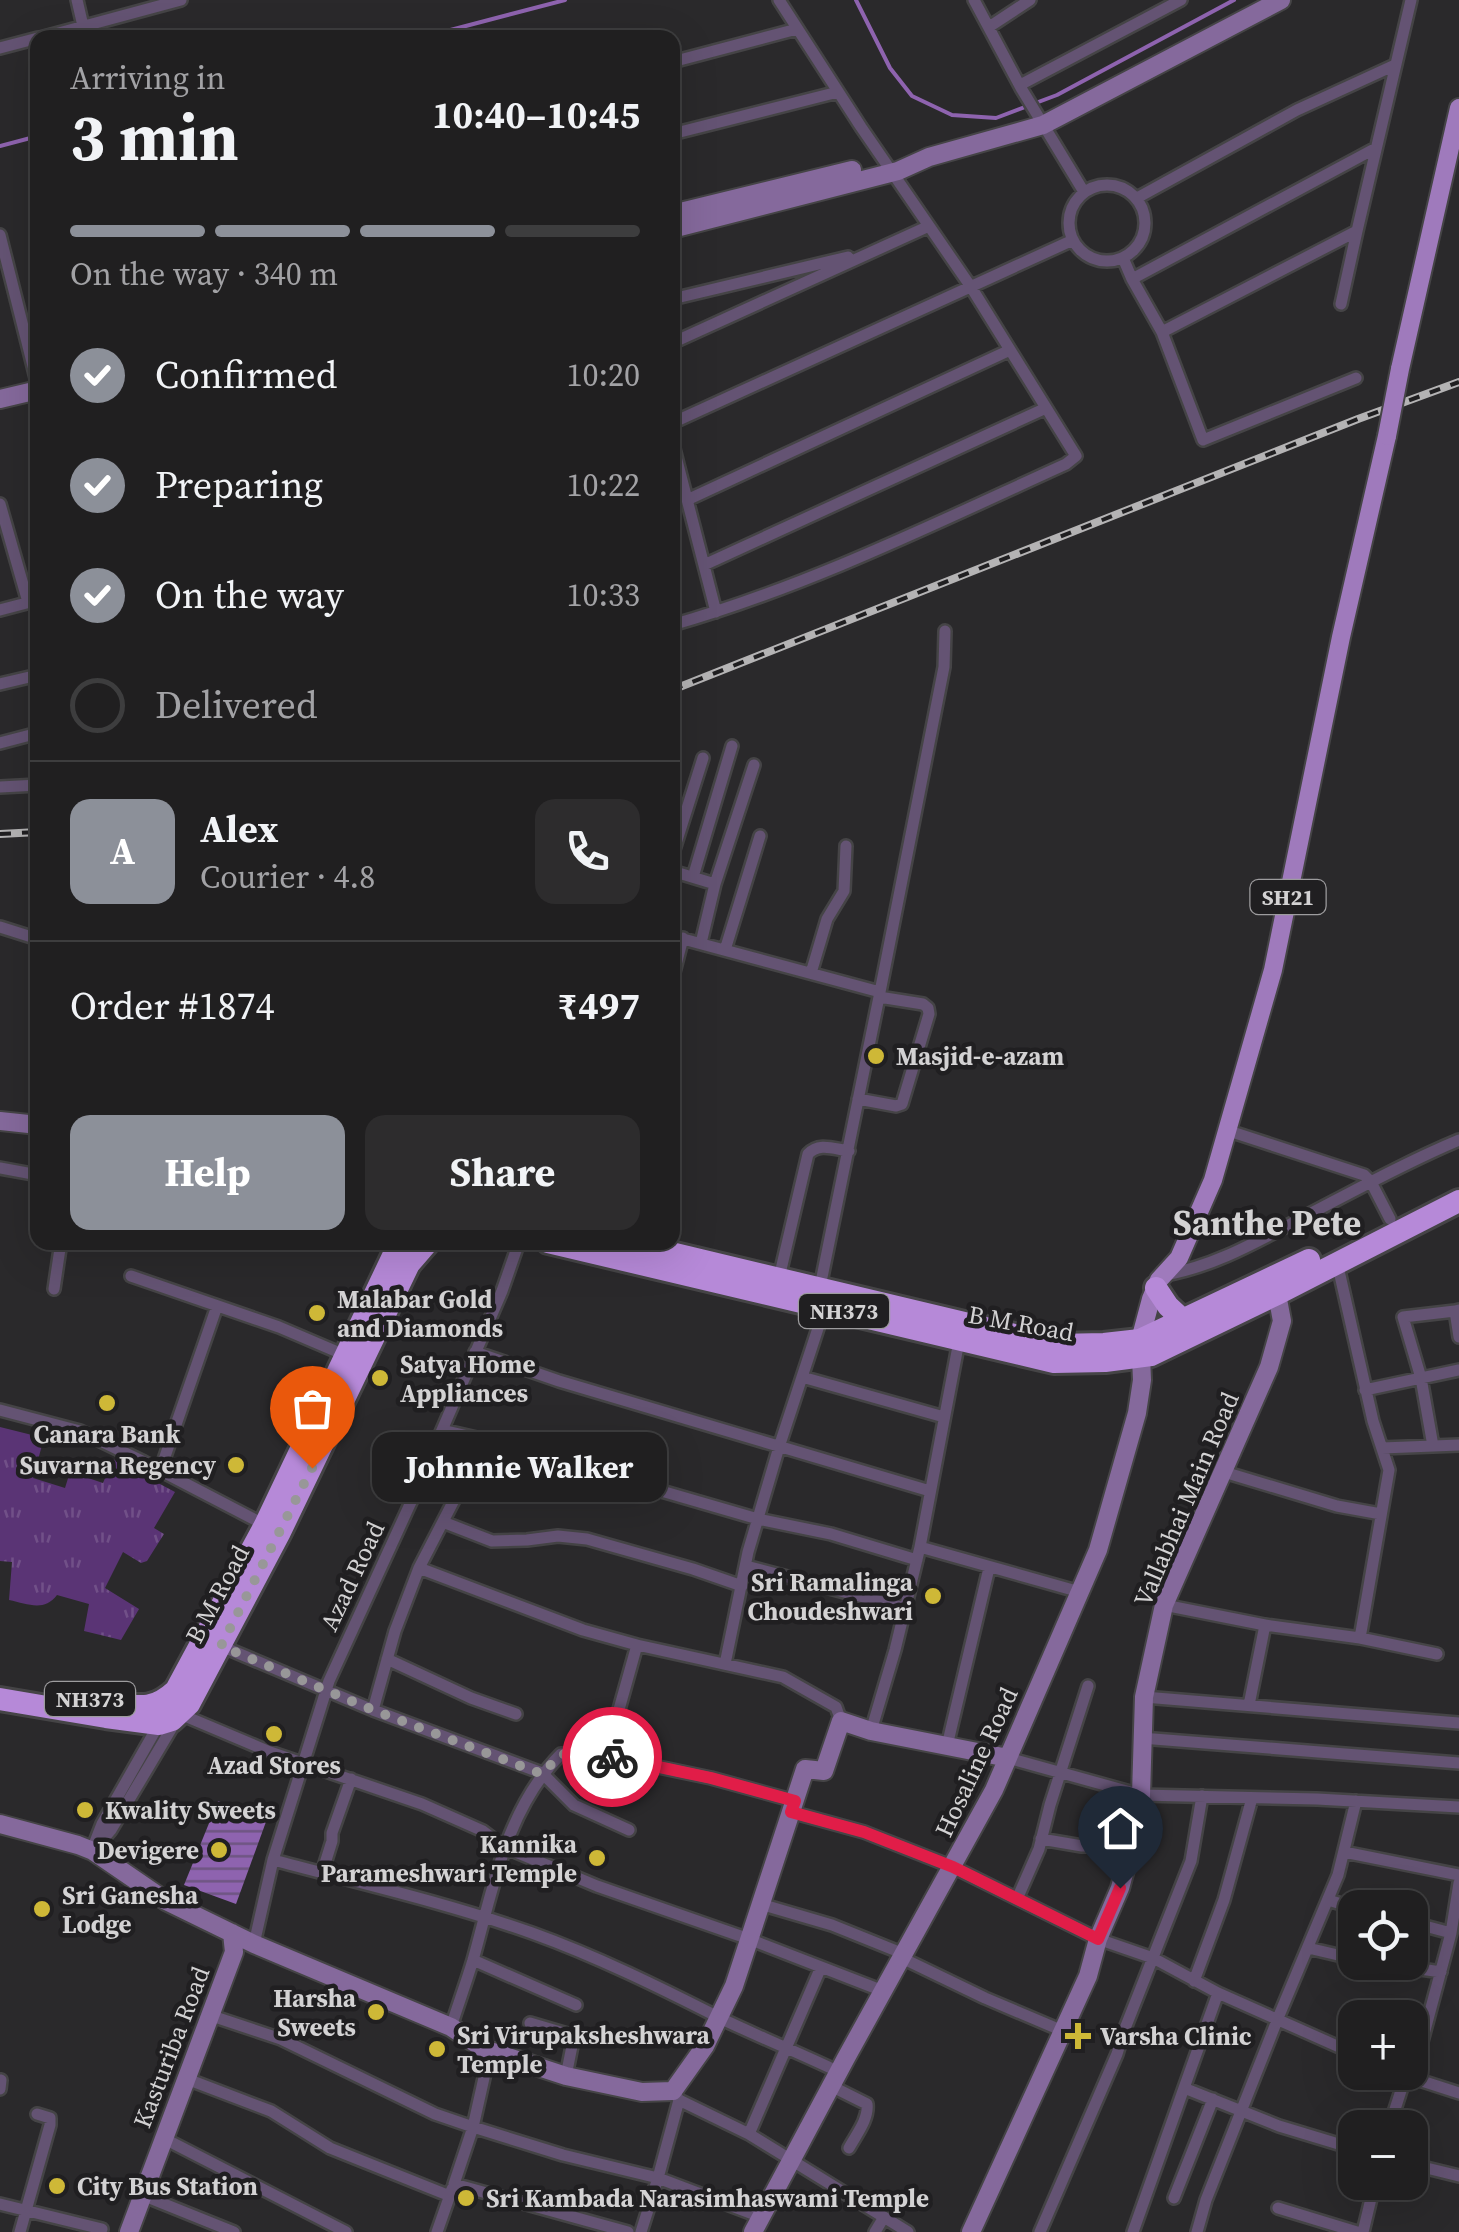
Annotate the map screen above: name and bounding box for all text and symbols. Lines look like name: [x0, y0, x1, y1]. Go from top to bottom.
text: Arriving in: [70, 56, 225, 100]
text: 10:40–10:45: [432, 89, 640, 141]
text: 3 min: [70, 93, 239, 182]
text: On the way · 340 m: [70, 252, 338, 296]
icon: check: [70, 348, 125, 403]
text: Confirmed: [155, 349, 337, 401]
text: 10:20: [566, 353, 640, 397]
icon: check: [70, 458, 125, 513]
text: Preparing: [155, 459, 323, 511]
text: 10:22: [566, 463, 640, 507]
icon: check: [70, 568, 125, 623]
text: On the way: [155, 569, 344, 621]
text: 10:33: [566, 573, 640, 617]
text: Delivered: [155, 679, 318, 731]
button: phone: [535, 799, 640, 904]
text: Alex: [200, 803, 278, 855]
text: A: [110, 825, 135, 877]
text: Courier · 4.8: [200, 855, 375, 899]
road number: SH21: [1250, 880, 1326, 914]
text: Order #1874: [70, 980, 274, 1032]
text: ₹497: [558, 980, 640, 1032]
place label: Masjid-e-azam: [896, 1039, 1064, 1073]
marker: Masjid-e-azam: [865, 1045, 887, 1067]
button: Help: [70, 1115, 345, 1230]
button: Share: [365, 1115, 640, 1230]
district label: Santhe Pete: [1173, 1199, 1361, 1247]
place label: Malabar Gold and Diamonds: [337, 1282, 503, 1345]
road number: NH373: [799, 1294, 889, 1328]
street label: B M Road: [966, 1297, 1076, 1349]
marker: Malabar Gold and Diamonds: [306, 1302, 328, 1324]
place label: Satya Home Appliances: [400, 1347, 535, 1410]
pin: [270, 1366, 355, 1469]
marker: Satya Home Appliances: [369, 1367, 391, 1389]
icon: bag: [285, 1381, 340, 1436]
street label: Vallabhai Main Road: [1125, 1386, 1247, 1612]
marker: Canara Bank: [96, 1392, 118, 1414]
place label: Canara Bank: [34, 1417, 180, 1451]
callout: Johnnie Walker: [372, 1433, 667, 1503]
text: Johnnie Walker: [406, 1445, 633, 1489]
place label: Suvarna Regency: [19, 1448, 217, 1482]
marker: Suvarna Regency: [225, 1454, 247, 1476]
street label: Azad Road: [312, 1516, 392, 1636]
street label: B M Road: [177, 1539, 257, 1649]
place label: Sri Ramalinga Choudeshwari: [748, 1565, 914, 1628]
marker: Sri Ramalinga Choudeshwari: [922, 1585, 944, 1607]
road number: NH373: [45, 1682, 135, 1716]
street label: Hosaline Road: [926, 1682, 1026, 1842]
courier: [562, 1707, 662, 1807]
marker: Azad Stores: [263, 1723, 285, 1745]
icon: bike: [585, 1730, 640, 1785]
place label: Azad Stores: [207, 1748, 341, 1782]
pin: [1078, 1786, 1163, 1889]
place label: Kwality Sweets: [105, 1793, 276, 1827]
marker: Kwality Sweets: [74, 1799, 96, 1821]
icon: home: [1093, 1801, 1148, 1856]
place label: Kannika Parameshwari Temple: [321, 1827, 578, 1890]
place label: Devigere: [97, 1833, 199, 1867]
marker: Devigere: [208, 1839, 230, 1861]
marker: Kannika Parameshwari Temple: [586, 1847, 608, 1869]
place label: Sri Ganesha Lodge: [62, 1878, 199, 1941]
map controls: [1338, 1890, 1428, 2200]
button: locate: [1338, 1890, 1428, 1980]
marker: Sri Ganesha Lodge: [31, 1898, 53, 1920]
street label: Kasturiba Road: [125, 1961, 217, 2133]
place label: Harsha Sweets: [273, 1981, 357, 2044]
button: +: [1338, 2000, 1428, 2090]
marker: Harsha Sweets: [365, 2001, 387, 2023]
place label: Sri Virupaksheshwara Temple: [457, 2018, 711, 2081]
place label: Varsha Clinic: [1100, 2019, 1252, 2053]
marker: Varsha Clinic: [1065, 2023, 1091, 2049]
marker: Sri Virupaksheshwara Temple: [426, 2038, 448, 2060]
button: −: [1338, 2110, 1428, 2200]
place label: City Bus Station: [77, 2169, 258, 2203]
marker: City Bus Station: [46, 2175, 68, 2197]
place label: Sri Kambada Narasimhaswami Temple: [486, 2181, 929, 2215]
marker: Sri Kambada Narasimhaswami Temple: [455, 2187, 477, 2209]

